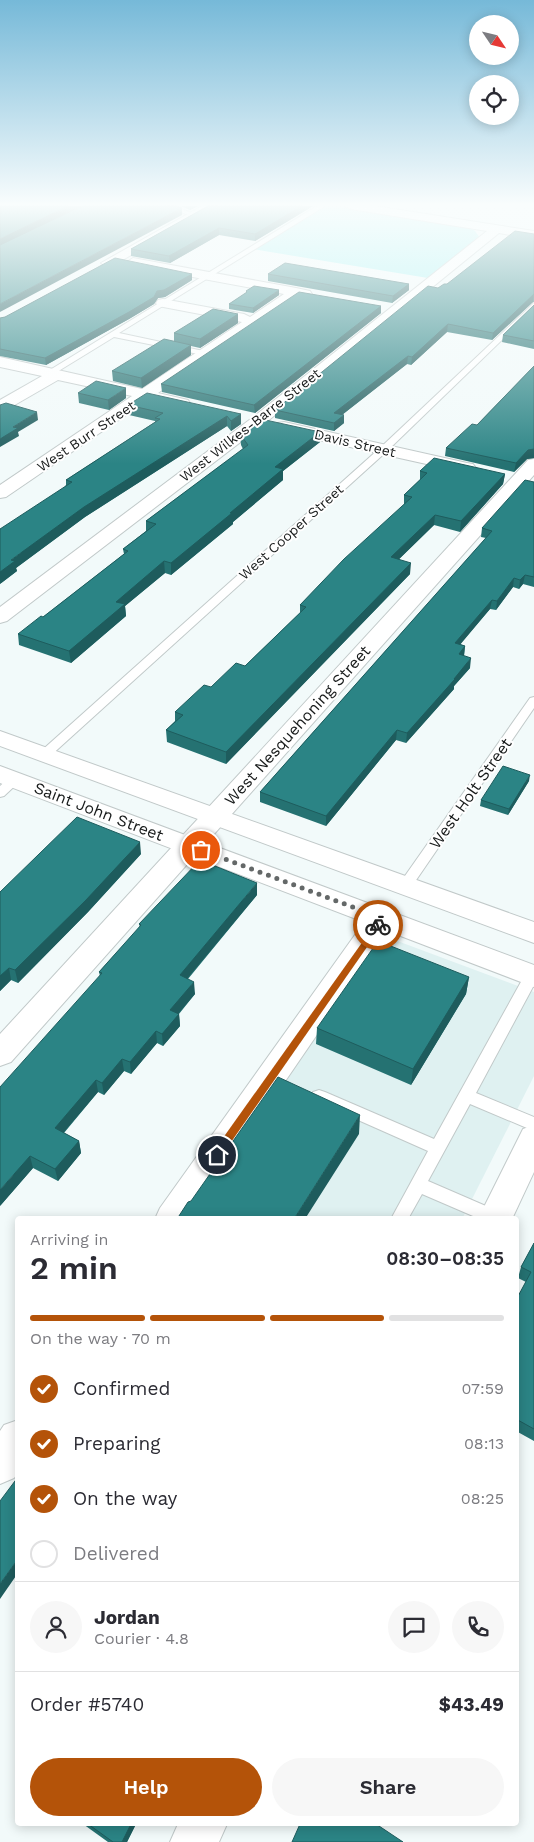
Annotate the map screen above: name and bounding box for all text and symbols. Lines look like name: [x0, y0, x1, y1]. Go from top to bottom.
north arrow: [469, 15, 519, 65]
map controls: [469, 15, 519, 125]
button: locate: [469, 75, 519, 125]
street label: West Wilkes-Barre Street: [177, 365, 323, 485]
street label: West Burr Street: [34, 397, 138, 475]
street label: Davis Street: [313, 426, 397, 460]
street label: West Cooper Street: [236, 481, 346, 583]
street label: West Nesquehoning Street: [220, 641, 374, 809]
street label: West Holt Street: [425, 734, 516, 852]
street label: Saint John Street: [31, 778, 166, 845]
pin: [180, 829, 222, 871]
icon: bag: [187, 836, 215, 864]
courier: [353, 900, 403, 950]
icon: bike: [364, 911, 392, 939]
pin: [196, 1134, 238, 1176]
icon: home: [203, 1141, 231, 1169]
text: Arriving in: [30, 1230, 108, 1249]
text: 08:30–08:35: [386, 1247, 504, 1270]
text: 2 min: [30, 1249, 118, 1287]
text: On the way · 70 m: [30, 1329, 171, 1348]
icon: check: [30, 1375, 58, 1403]
text: Confirmed: [73, 1377, 170, 1400]
text: 07:59: [461, 1379, 504, 1398]
icon: check: [30, 1430, 58, 1458]
text: Preparing: [73, 1432, 160, 1455]
text: 08:13: [464, 1434, 504, 1453]
icon: check: [30, 1485, 58, 1513]
text: On the way: [73, 1487, 177, 1510]
text: 08:25: [461, 1489, 504, 1508]
text: Delivered: [73, 1542, 160, 1565]
button: person: [30, 1601, 82, 1653]
button: chat: [388, 1601, 440, 1653]
button: phone: [452, 1601, 504, 1653]
text: Jordan: [94, 1606, 160, 1629]
text: Courier · 4.8: [94, 1629, 189, 1648]
text: Order #5740: [30, 1693, 144, 1716]
text: $43.49: [439, 1693, 504, 1716]
button: Help: [30, 1758, 262, 1816]
button: Share: [272, 1758, 504, 1816]

